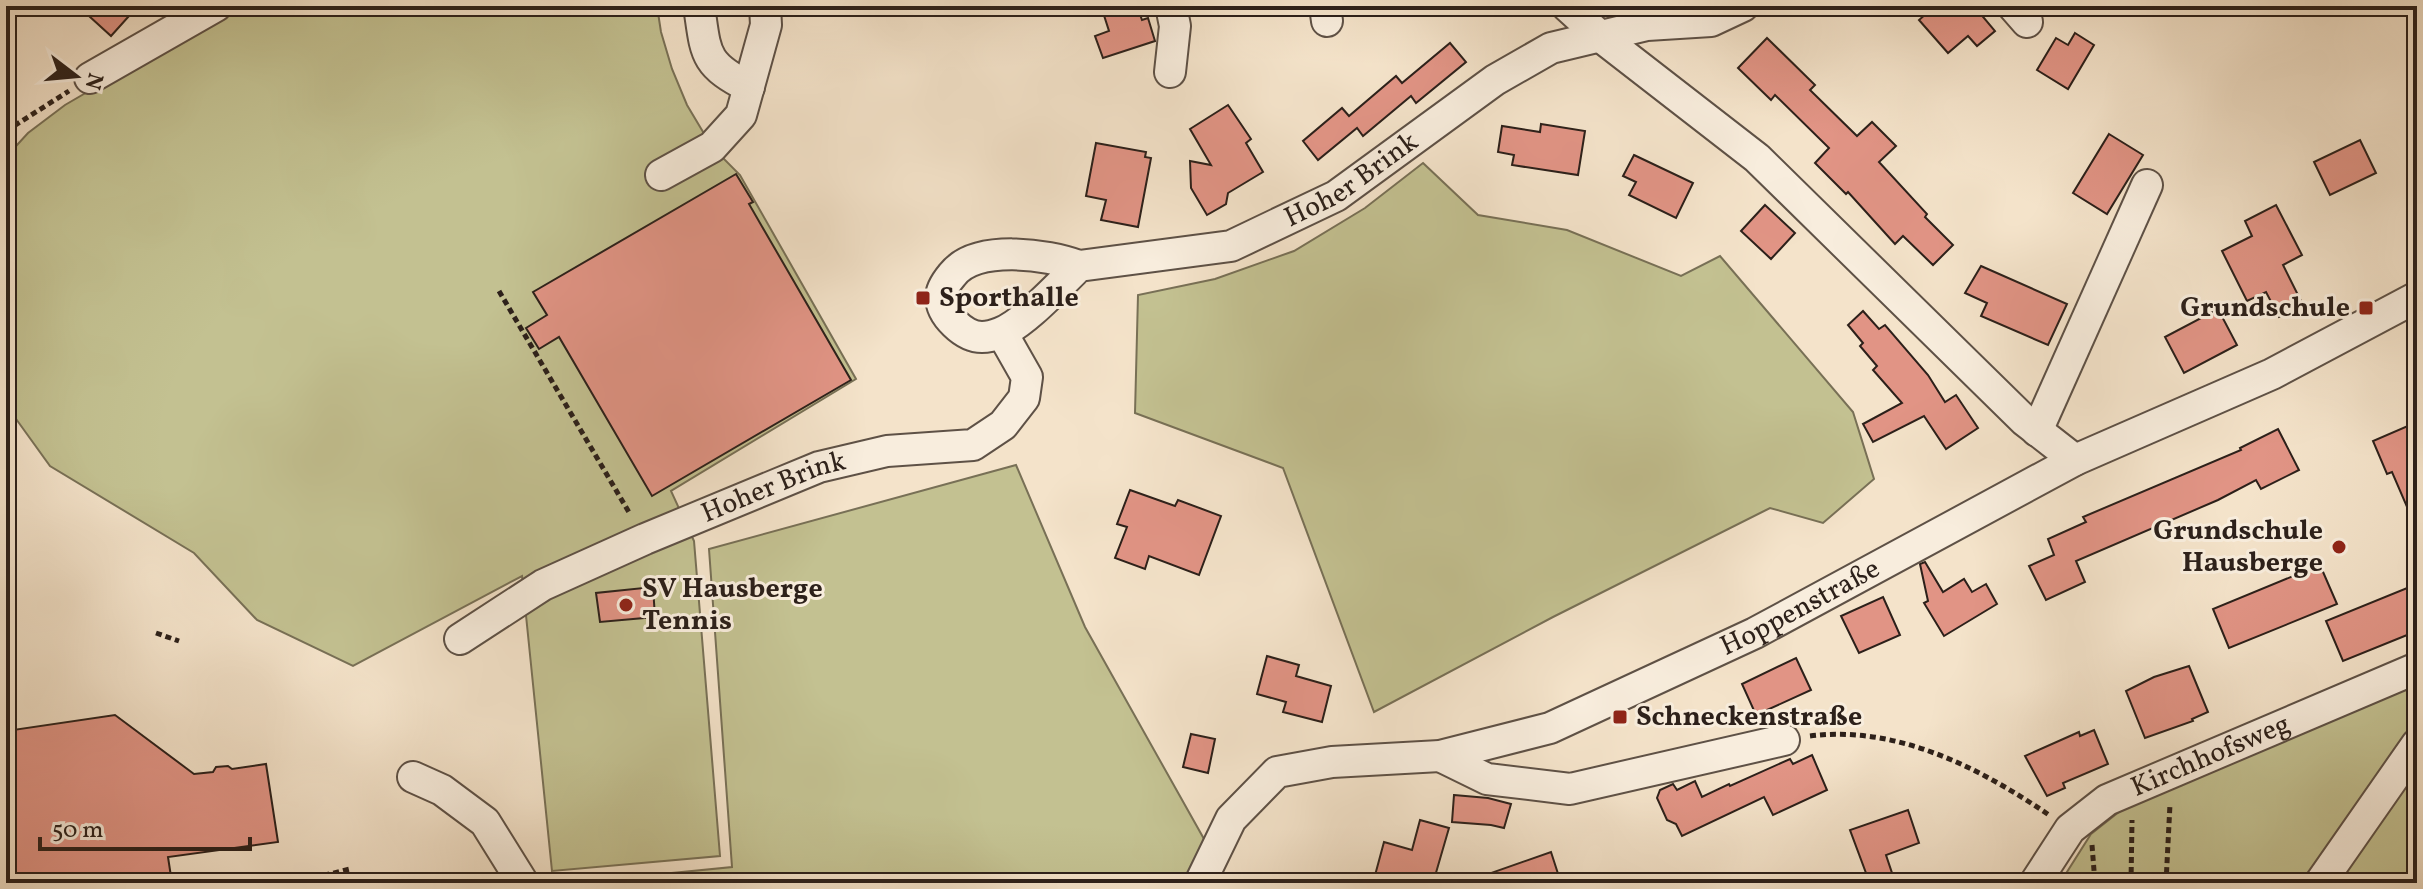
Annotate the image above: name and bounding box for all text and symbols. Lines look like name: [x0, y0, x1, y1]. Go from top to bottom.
north arrow: [36, 36, 116, 116]
text: N: [76, 69, 110, 93]
street label: Hoher Brink: [1278, 123, 1426, 237]
place label: Sporthalle: [939, 279, 1079, 318]
marker: Sporthalle: [914, 289, 932, 307]
place label: Grundschule: [2180, 289, 2350, 328]
marker: Grundschule: [2357, 299, 2375, 317]
street label: Hoher Brink: [696, 442, 850, 533]
place label: Grundschule Hausberge: [2153, 512, 2323, 583]
marker: Grundschule Hausberge: [2330, 538, 2348, 556]
street label: Hoppenstraße: [1714, 550, 1887, 666]
place label: SV Hausberge Tennis: [642, 570, 823, 641]
marker: SV Hausberge Tennis: [617, 596, 635, 614]
place label: Schneckenstraße: [1636, 698, 1862, 737]
street label: Kirchhofsweg: [2125, 705, 2296, 807]
marker: Schneckenstraße: [1611, 708, 1629, 726]
scale bar: [40, 801, 250, 851]
text: 50 m: [52, 814, 104, 848]

